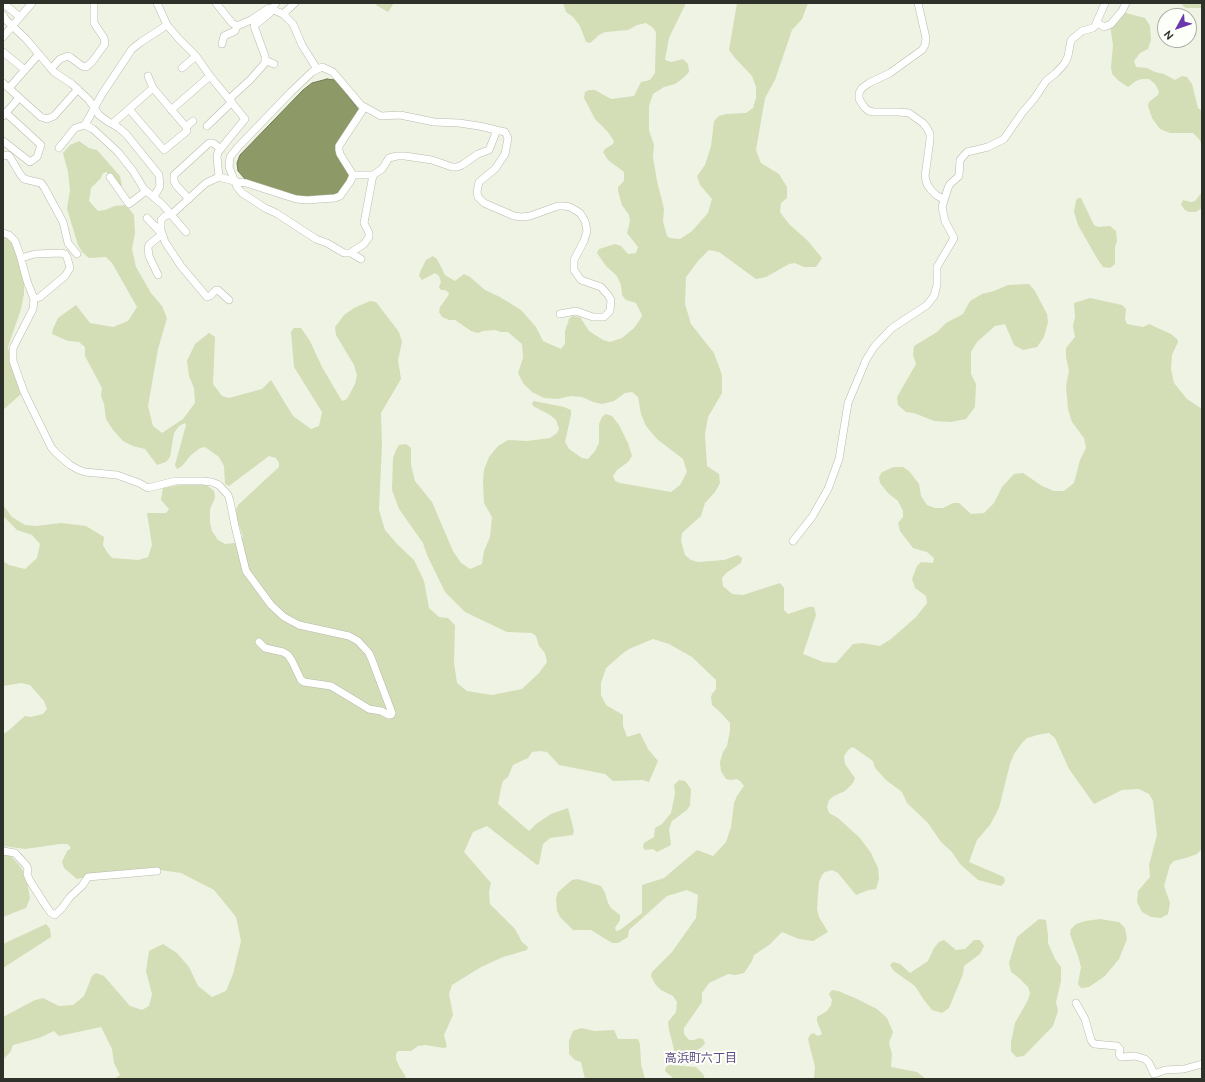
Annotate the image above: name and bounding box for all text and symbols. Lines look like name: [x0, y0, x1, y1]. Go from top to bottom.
north arrow: [1157, 8, 1197, 48]
text: N: [1161, 28, 1176, 42]
district label: 高浜町六丁目: [665, 1051, 737, 1065]

